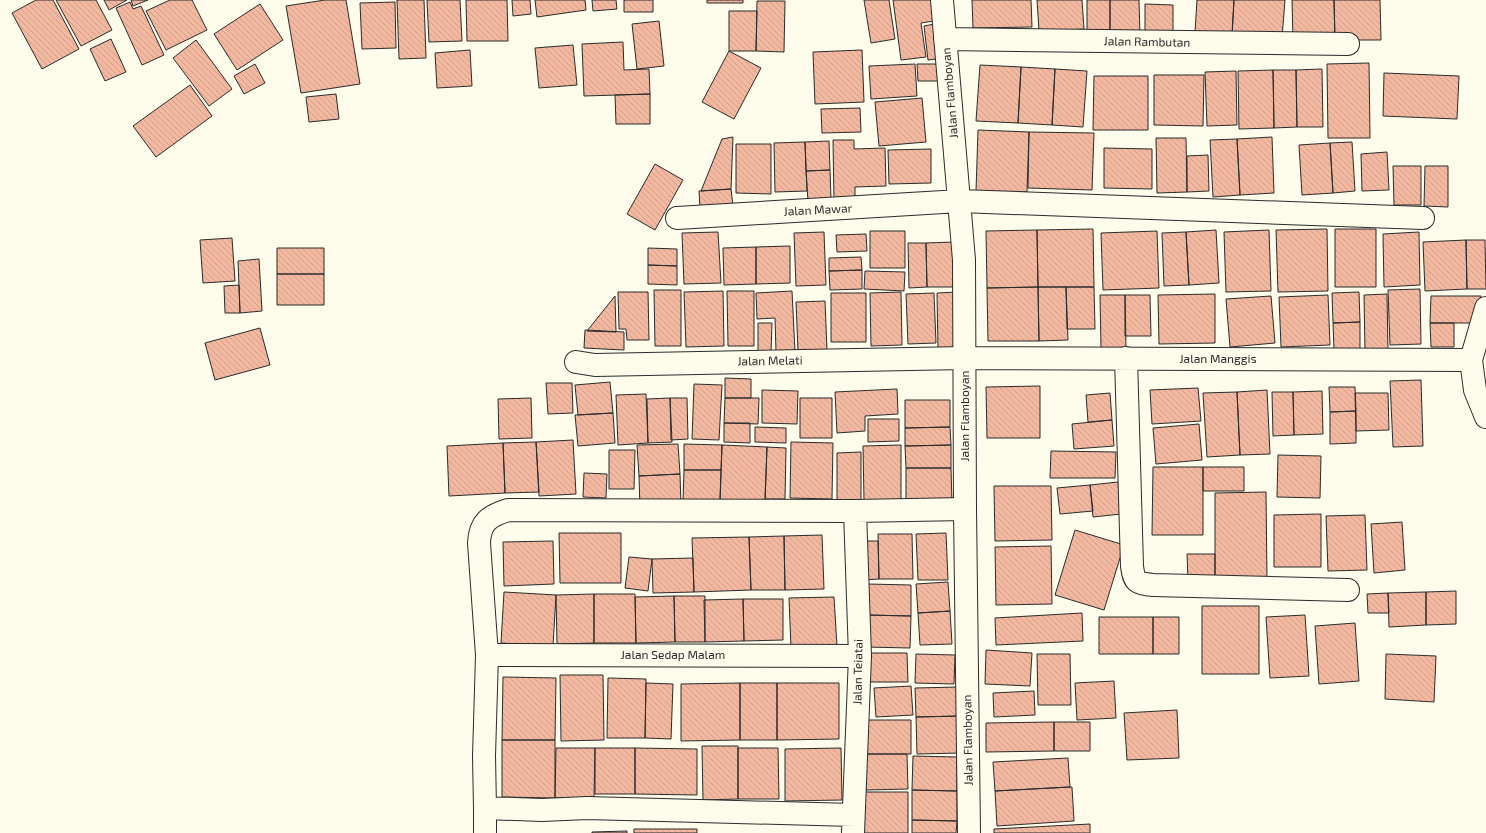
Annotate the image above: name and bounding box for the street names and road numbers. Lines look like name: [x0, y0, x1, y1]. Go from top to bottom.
street label: Jalan Rambutan: [1104, 33, 1191, 49]
street label: Jalan Flamboyan: [938, 47, 960, 139]
street label: Jalan Mawar: [783, 200, 853, 218]
street label: Jalan Manggis: [1179, 351, 1257, 365]
street label: Jalan Melati: [737, 352, 803, 368]
street label: Jalan Flamboyan: [957, 370, 971, 462]
street label: Jalan Teiatai: [849, 639, 865, 705]
street label: Jalan Sedap Malam: [621, 647, 725, 661]
street label: Jalan Flamboyan: [959, 694, 975, 786]

